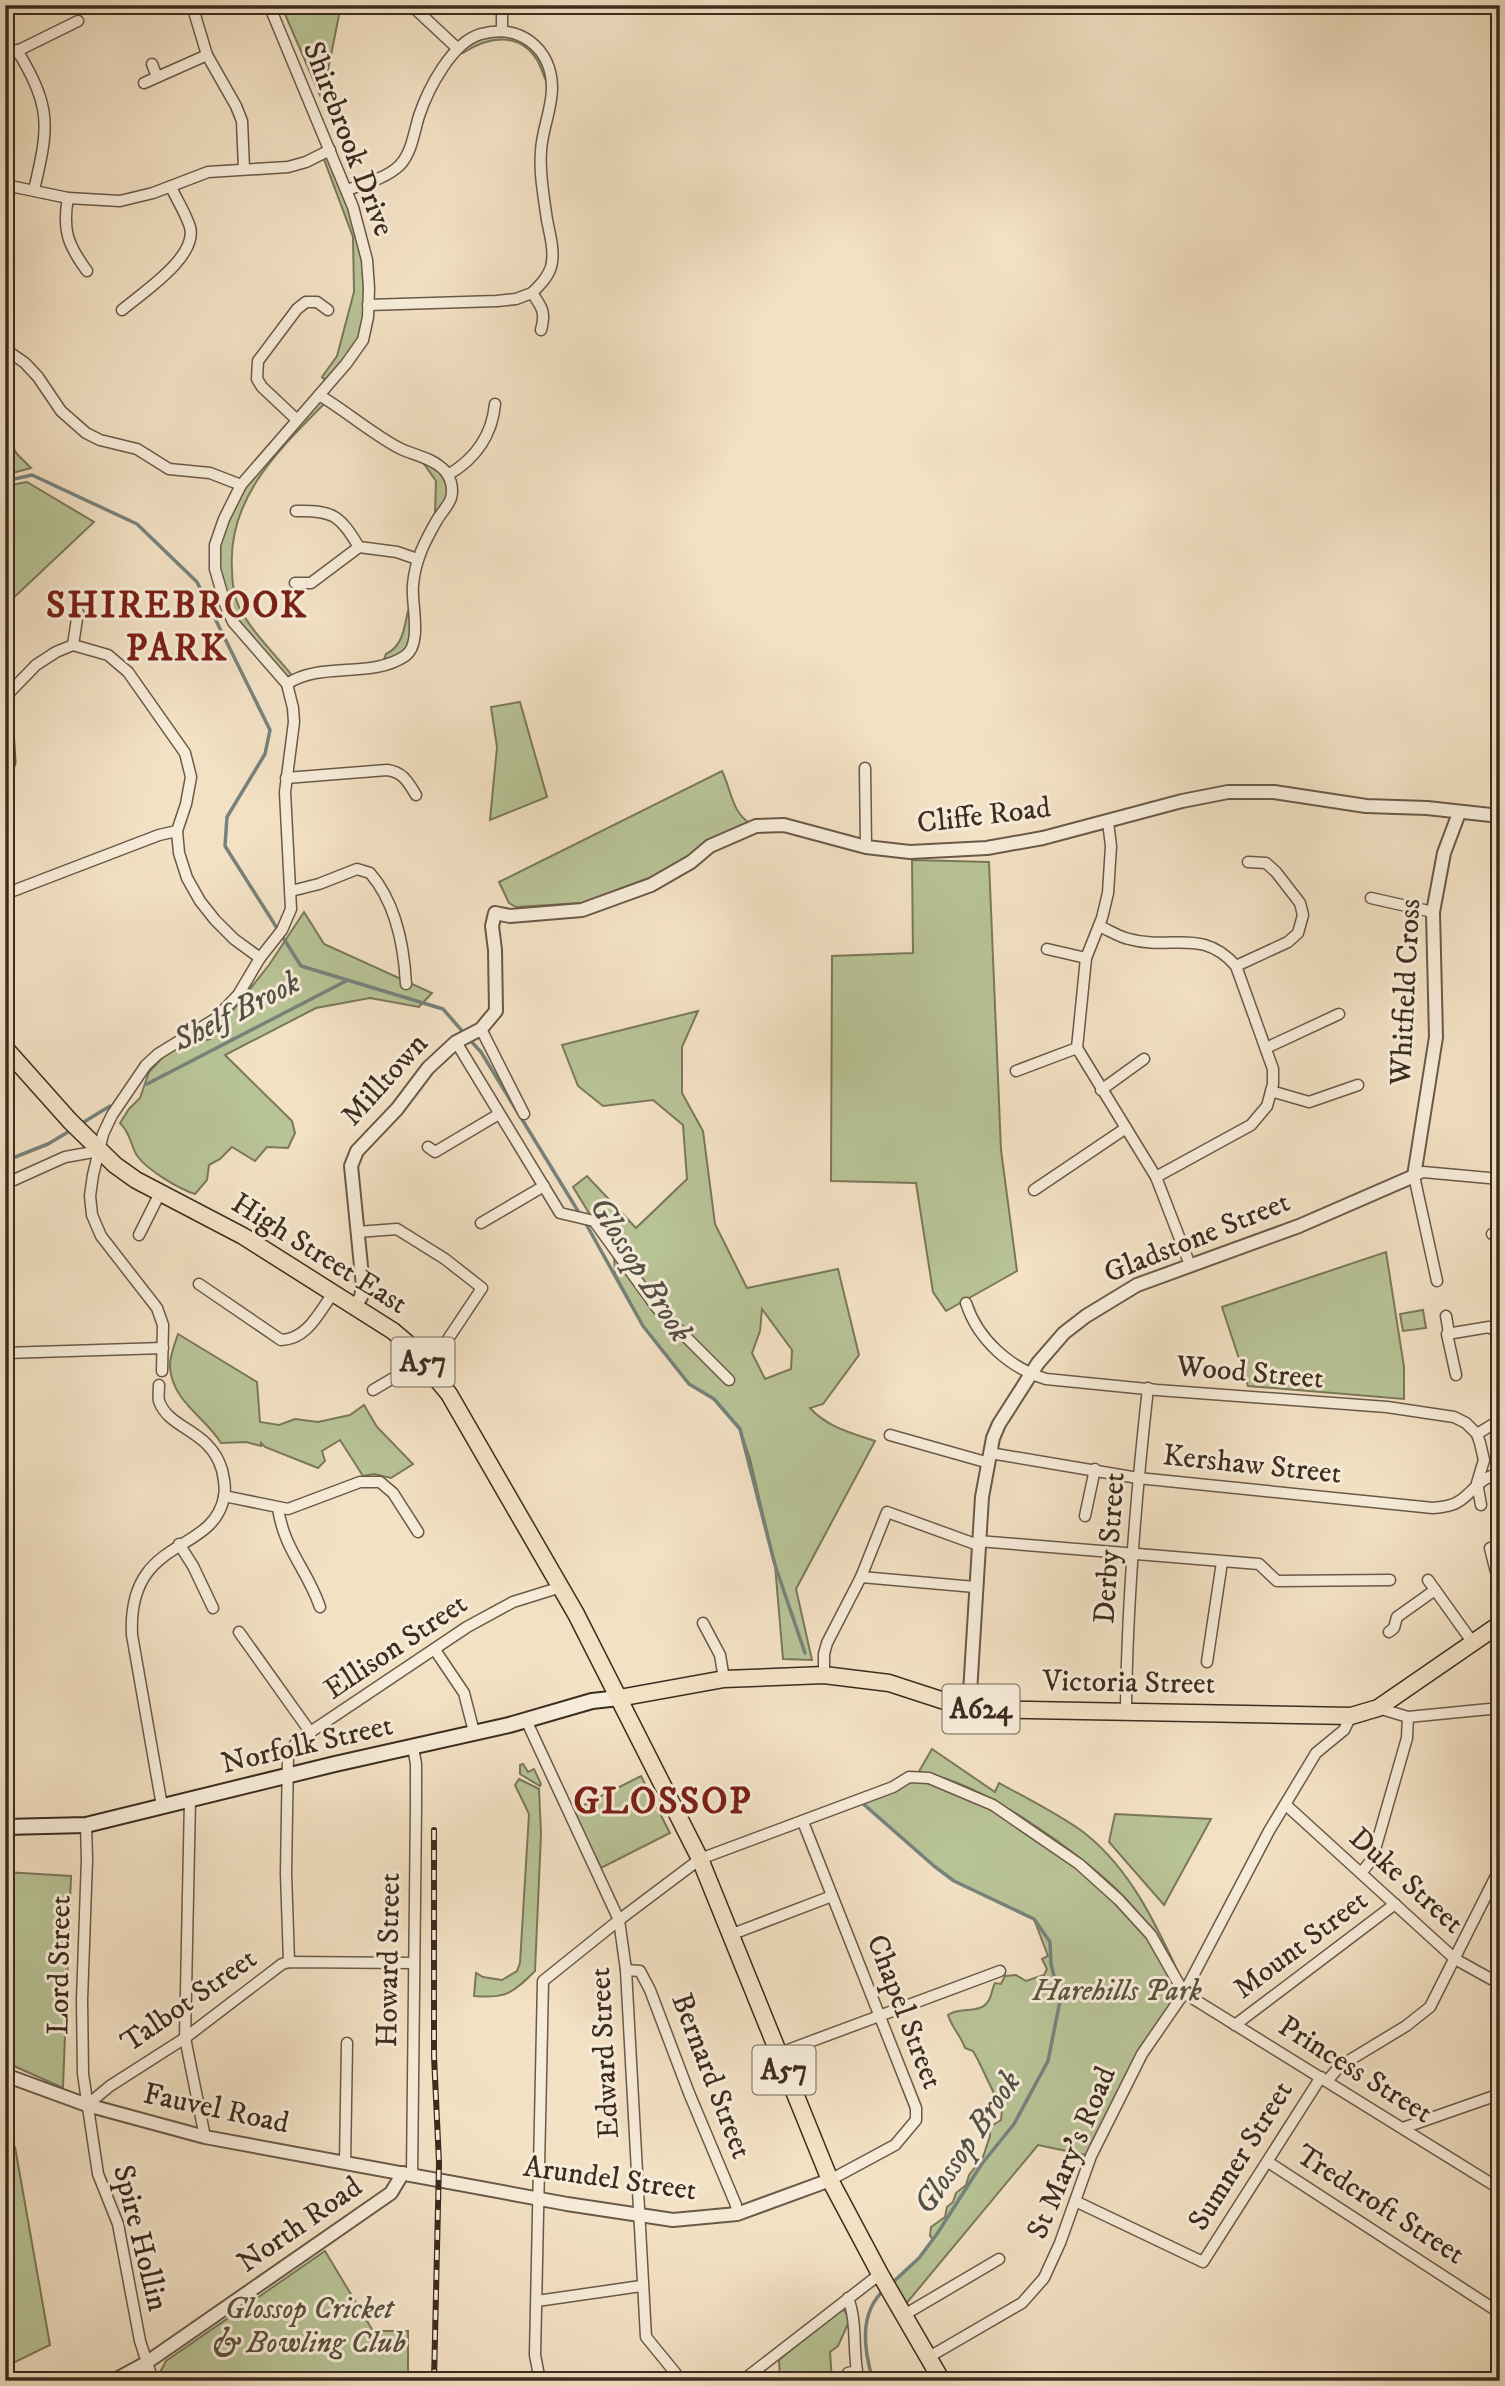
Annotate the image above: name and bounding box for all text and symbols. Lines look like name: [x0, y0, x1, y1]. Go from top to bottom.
street label: Shirebrook Drive: [294, 37, 402, 241]
district label: SHIREBROOK PARK: [46, 583, 308, 673]
street label: Cliffe Road: [915, 789, 1053, 843]
street label: Whitfield Cross: [1383, 898, 1429, 1087]
water label: Shelf Brook: [166, 963, 308, 1062]
street label: Milltown: [334, 1026, 436, 1134]
street label: Gladstone Street: [1099, 1184, 1295, 1292]
street label: High Street East: [224, 1185, 414, 1323]
water label: Glossop Brook: [579, 1190, 701, 1351]
road number: A57: [392, 1338, 454, 1386]
street label: Wood Street: [1174, 1348, 1325, 1398]
street label: Kershaw Street: [1161, 1437, 1343, 1493]
street label: Derby Street: [1086, 1471, 1134, 1625]
street label: Ellison Street: [317, 1586, 475, 1708]
street label: Victoria Street: [1041, 1663, 1216, 1703]
road number: A624: [942, 1684, 1020, 1734]
street label: Norfolk Street: [218, 1707, 396, 1783]
district label: GLOSSOP: [574, 1779, 752, 1826]
street label: Duke Street: [1341, 1820, 1471, 1942]
street label: Howard Street: [369, 1872, 409, 2048]
street label: Mount Street: [1227, 1883, 1375, 2007]
street label: Lord Street: [40, 1895, 80, 2035]
street label: Chapel Street: [858, 1930, 950, 2094]
street label: Talbot Street: [114, 1941, 264, 2061]
street label: Edward Street: [582, 1966, 628, 2140]
park label: Harehills Park: [1031, 1973, 1202, 2010]
street label: Bernard Street: [662, 1988, 760, 2164]
street label: Princess Street: [1271, 2008, 1439, 2132]
road number: A57: [752, 2046, 816, 2094]
street label: St Mary's Road: [1019, 2061, 1125, 2245]
water label: Glossop Brook: [905, 2063, 1031, 2222]
street label: Sumner Street: [1180, 2074, 1302, 2238]
street label: Fauvel Road: [140, 2076, 292, 2142]
street label: Tredcroft Street: [1289, 2137, 1471, 2273]
street label: Arundel Street: [521, 2149, 699, 2209]
street label: Spire Hollin: [104, 2161, 176, 2315]
street label: North Road: [231, 2169, 369, 2281]
park label: Glossop Cricket & Bowling Club: [213, 2291, 406, 2362]

